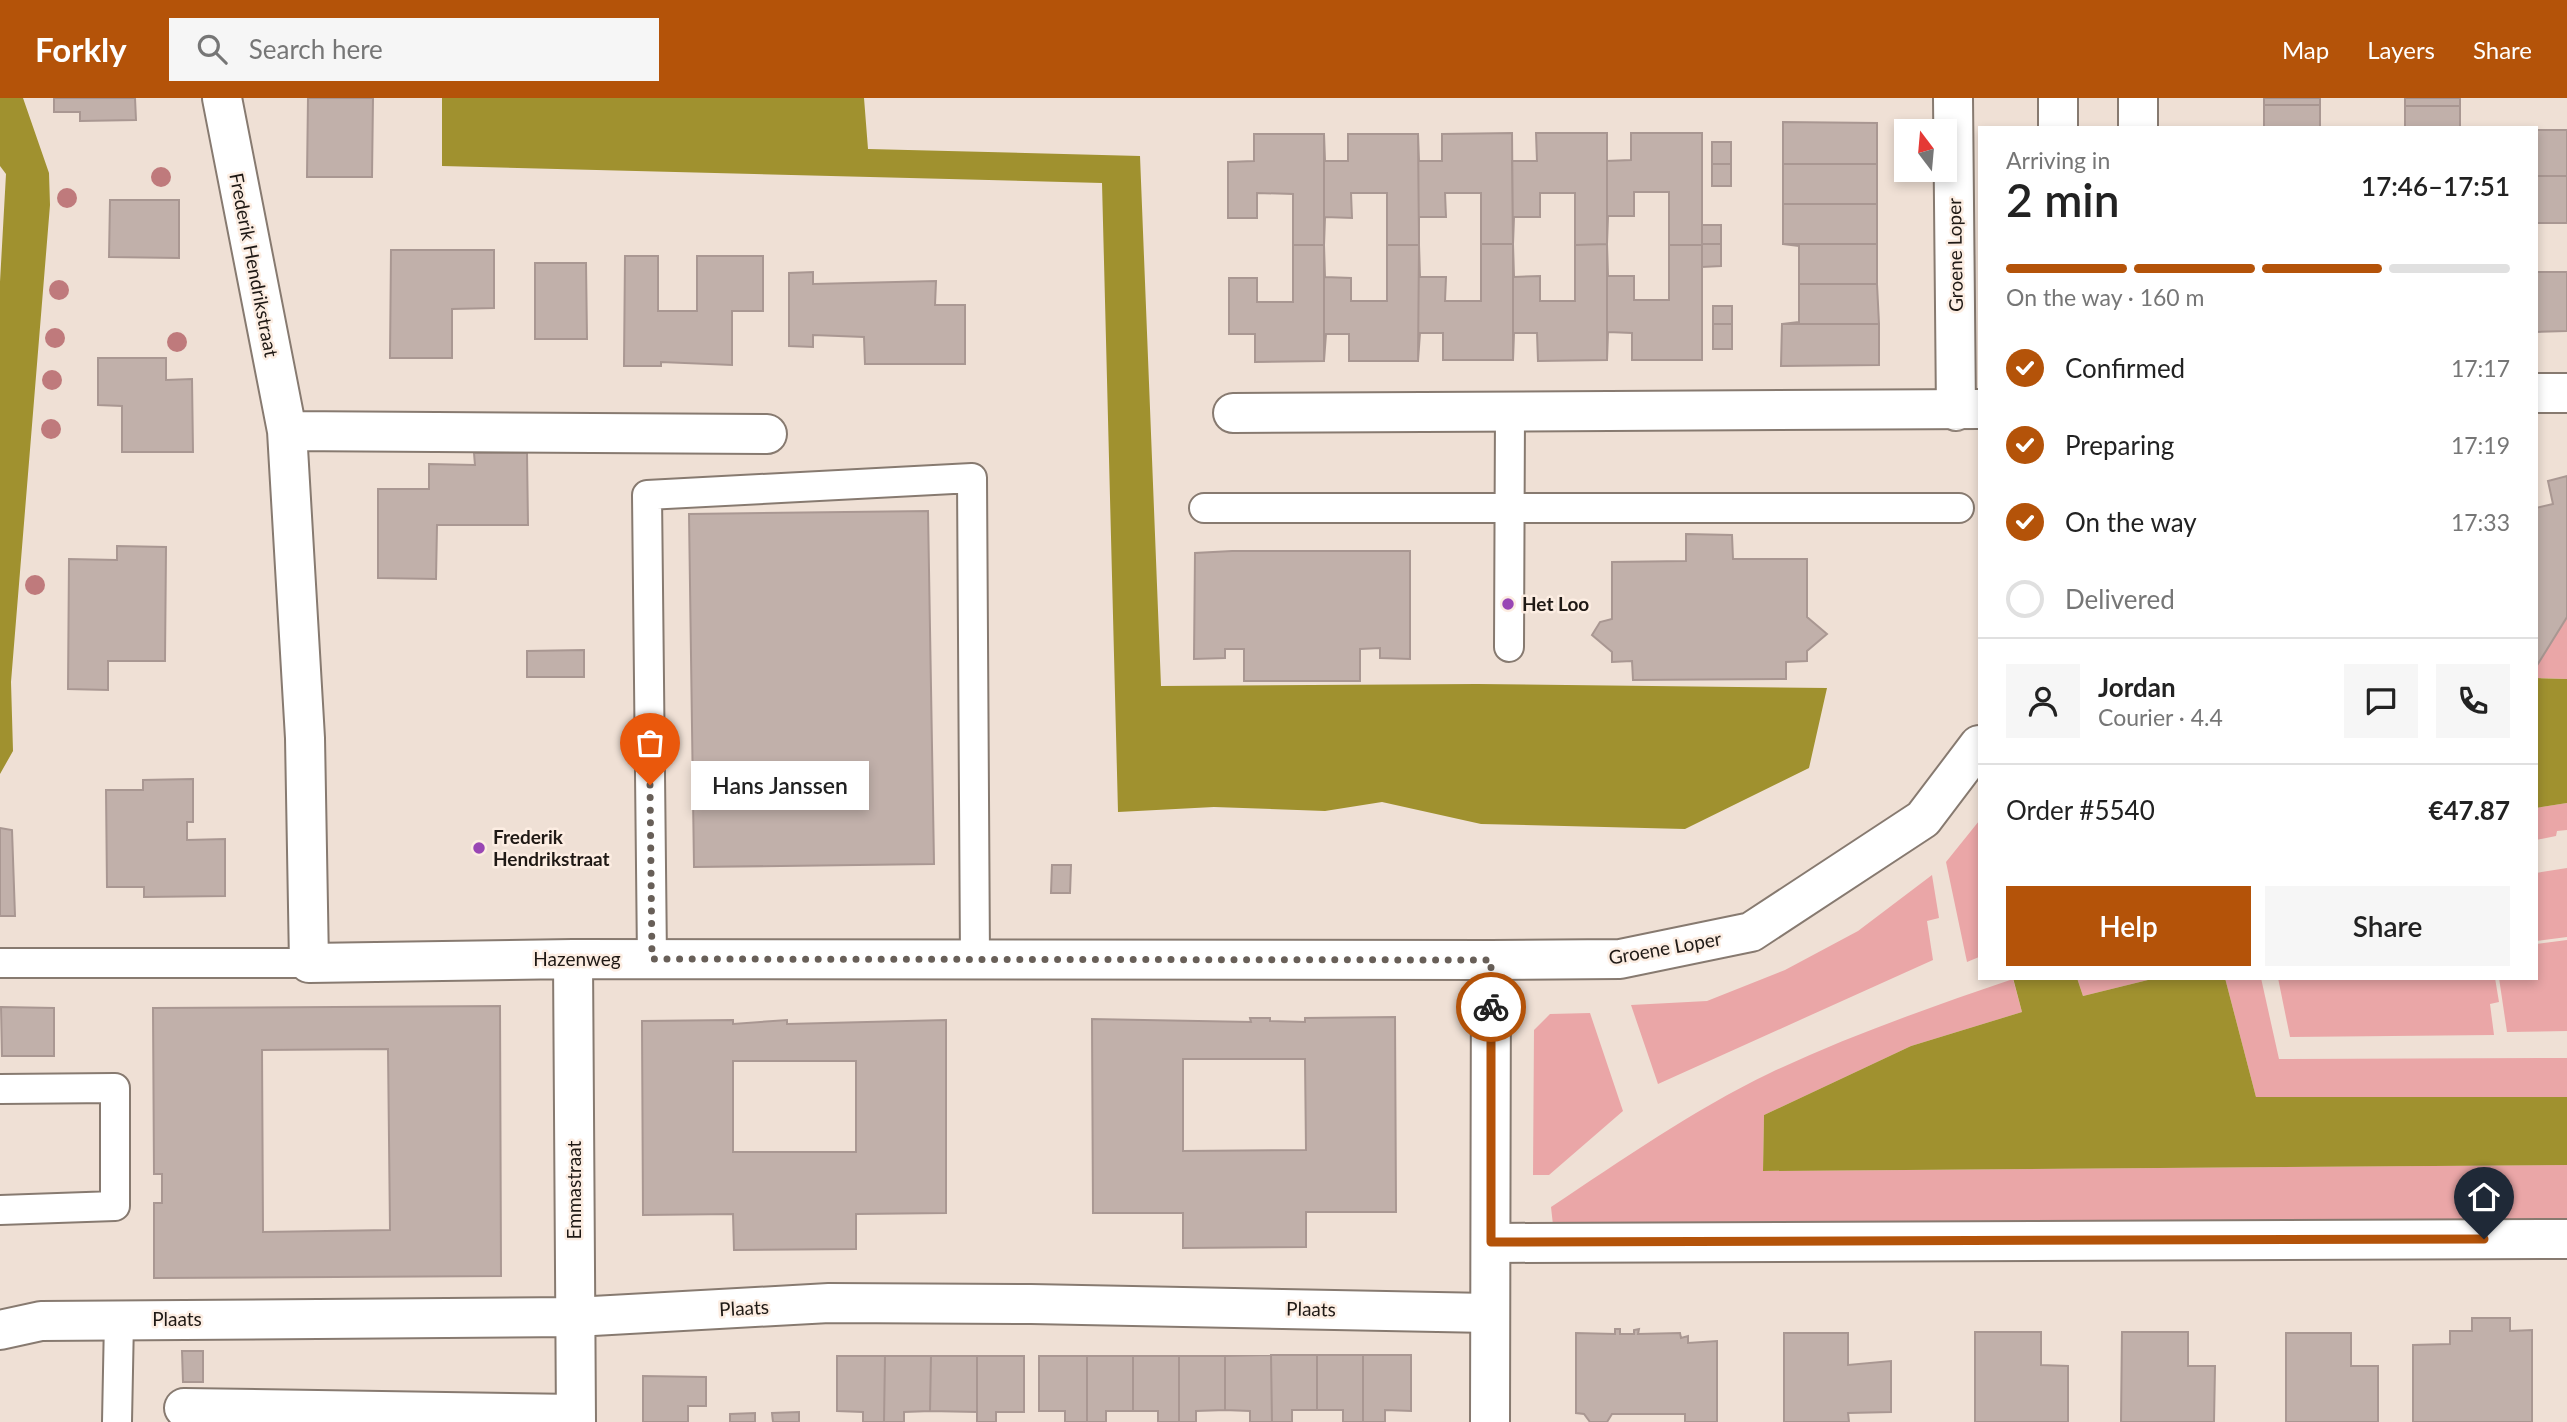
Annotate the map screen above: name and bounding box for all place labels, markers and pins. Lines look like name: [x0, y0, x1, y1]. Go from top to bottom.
place label: Het Loo: [1522, 592, 1589, 615]
marker: Het Loo: [1500, 596, 1516, 612]
pin: [620, 713, 680, 785]
callout: Hans Janssen: [692, 760, 870, 810]
place label: Frederik Hendrikstraat: [493, 825, 610, 870]
marker: Frederik Hendrikstraat: [471, 840, 487, 856]
pin: [2454, 1167, 2514, 1239]

